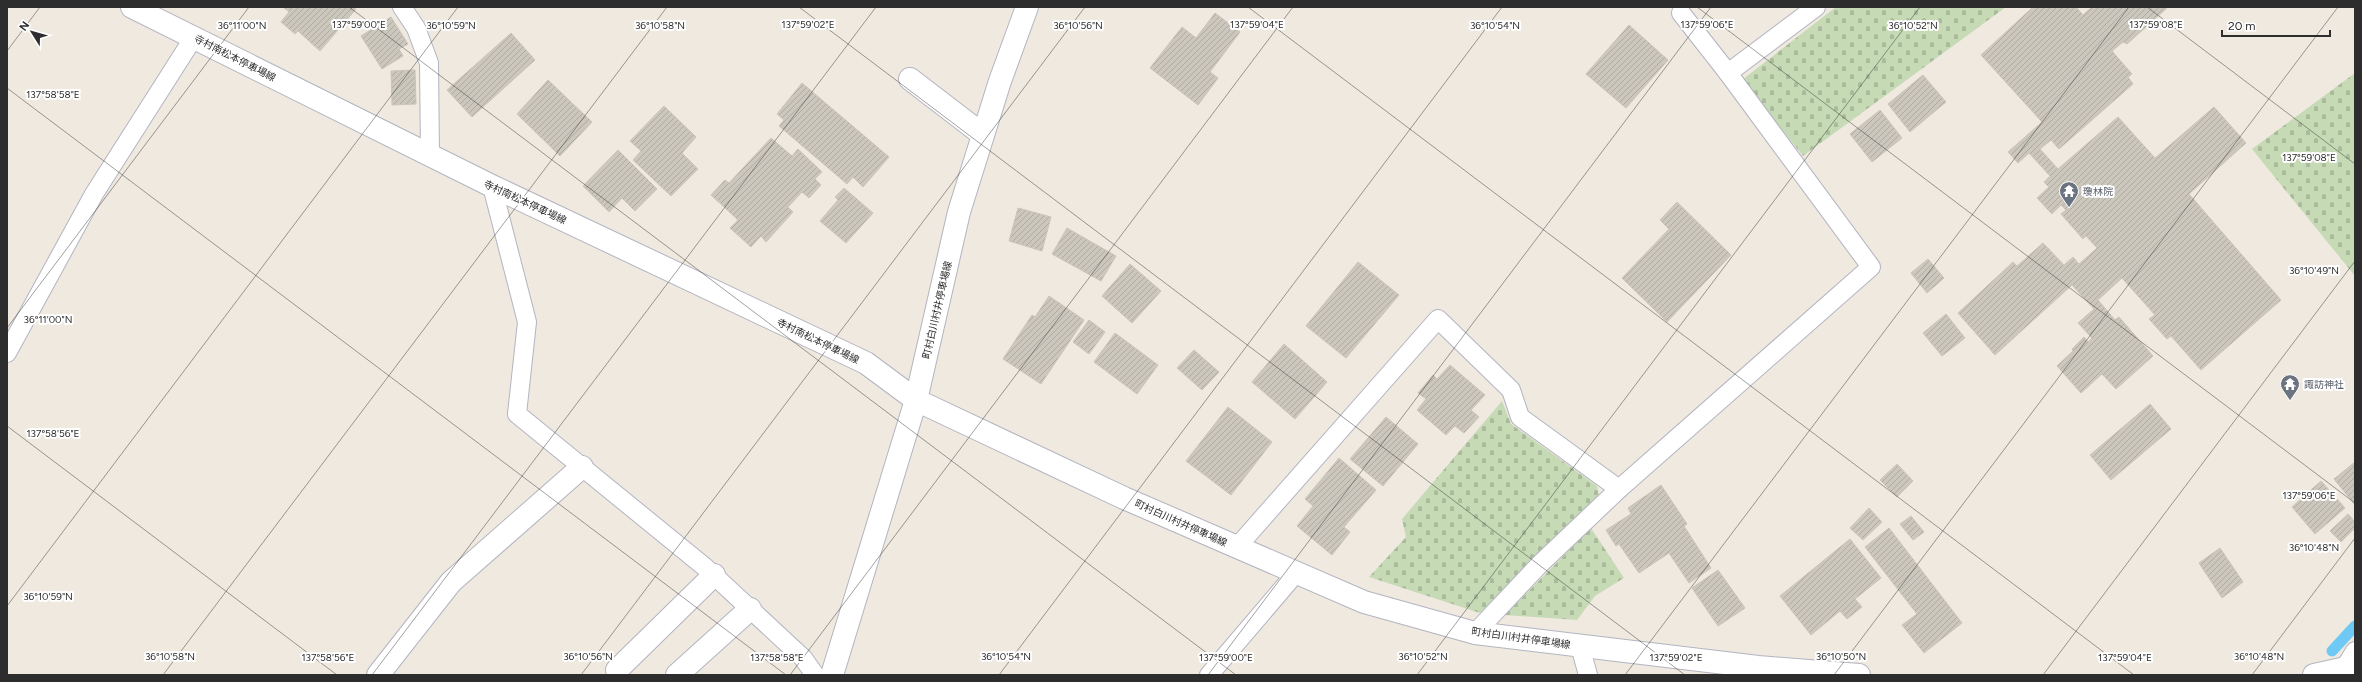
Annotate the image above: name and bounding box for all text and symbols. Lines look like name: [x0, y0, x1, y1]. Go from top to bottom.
north arrow: [12, 12, 52, 52]
scale bar: [2222, 12, 2330, 38]
text: 137°59'00"E: [332, 18, 386, 31]
text: 137°59'02"E: [781, 18, 835, 31]
text: 137°59'04"E: [1230, 18, 1284, 31]
text: 137°59'06"E: [1680, 18, 1734, 31]
text: 137°59'08"E: [2129, 18, 2183, 31]
text: N: [17, 19, 32, 34]
text: 36°11'00"N: [218, 19, 266, 32]
text: 36°10'59"N: [426, 19, 476, 32]
text: 36°10'58"N: [635, 19, 685, 32]
text: 36°10'56"N: [1053, 19, 1103, 32]
text: 36°10'54"N: [1470, 19, 1520, 32]
text: 36°10'52"N: [1888, 19, 1938, 32]
text: 20 m: [2228, 19, 2256, 33]
street label: 寺村南松本停車場線: [192, 32, 278, 84]
text: 137°58'58"E: [26, 88, 80, 101]
text: 137°59'08"E: [2282, 151, 2336, 164]
street label: 寺村南松本停車場線: [481, 177, 569, 227]
temple icon: 瓊林院: [2058, 180, 2080, 208]
place label: 瓊林院: [2083, 185, 2113, 198]
street label: 町村白川村井停車場線: [919, 260, 955, 360]
text: 36°10'49"N: [2289, 264, 2339, 277]
text: 36°11'00"N: [24, 313, 72, 326]
street label: 寺村南松本停車場線: [775, 315, 861, 367]
temple icon: 諏訪神社: [2279, 373, 2301, 401]
place label: 諏訪神社: [2304, 378, 2344, 391]
text: 137°58'56"E: [26, 427, 80, 440]
text: 137°59'06"E: [2282, 489, 2336, 502]
street label: 町村白川村井停車場線: [1133, 497, 1229, 549]
text: 36°10'48"N: [2289, 541, 2339, 554]
text: 36°10'59"N: [23, 590, 73, 603]
street label: 町村白川村井停車場線: [1471, 625, 1571, 651]
text: 36°10'58"N: [145, 650, 195, 663]
text: 36°10'56"N: [563, 650, 613, 663]
text: 36°10'54"N: [981, 650, 1031, 663]
text: 36°10'52"N: [1398, 650, 1448, 663]
text: 36°10'50"N: [1816, 650, 1866, 663]
text: 36°10'48"N: [2234, 650, 2284, 663]
text: 137°58'56"E: [301, 651, 355, 664]
text: 137°58'58"E: [750, 651, 804, 664]
text: 137°59'00"E: [1199, 651, 1253, 664]
text: 137°59'02"E: [1649, 651, 1703, 664]
text: 137°59'04"E: [2098, 651, 2152, 664]

